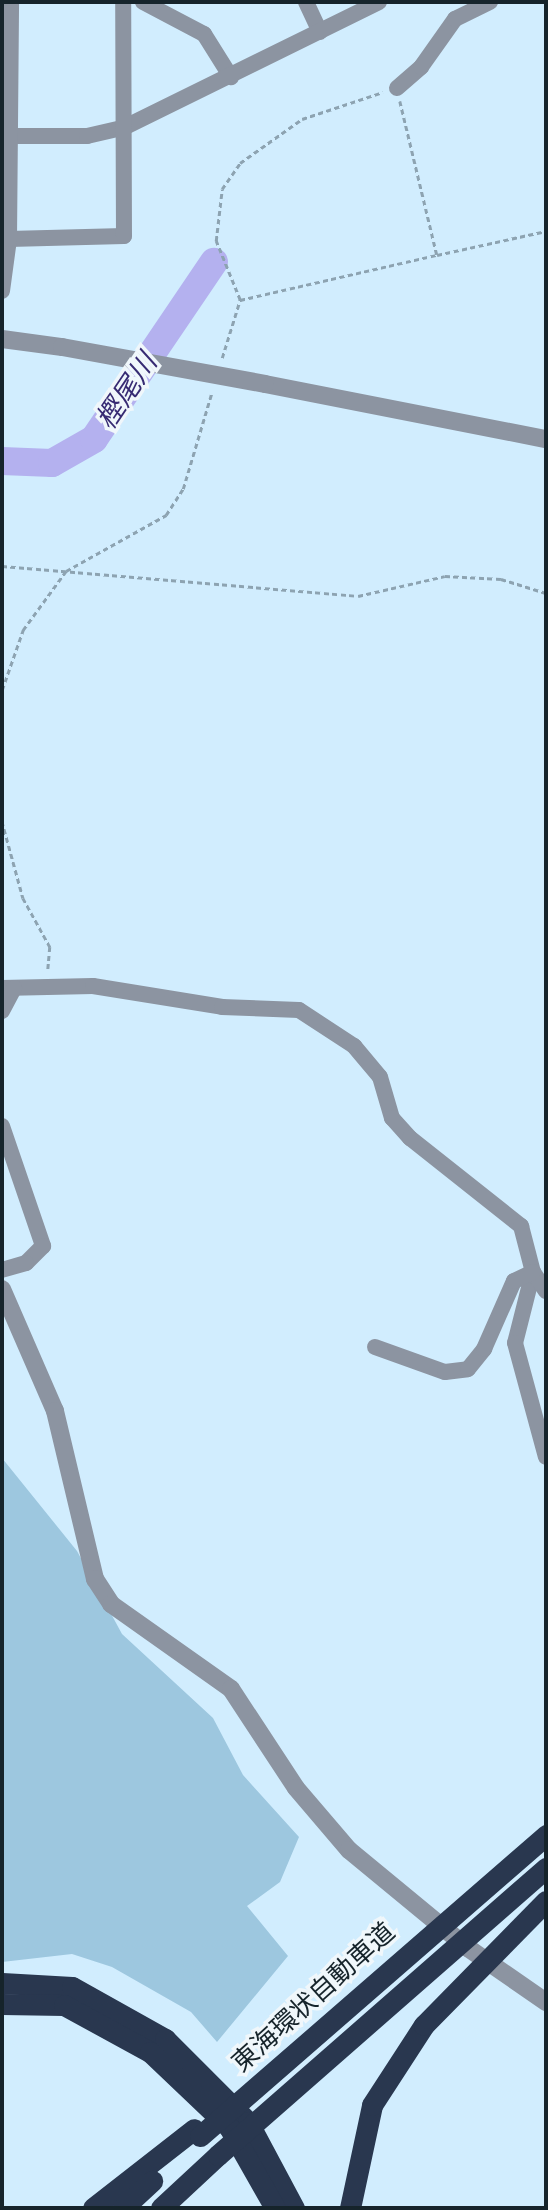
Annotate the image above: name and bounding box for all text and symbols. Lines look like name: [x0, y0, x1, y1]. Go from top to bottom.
water label: 樫尾川: [89, 347, 163, 435]
street label: 東海環状自動車道: [225, 1916, 401, 2078]

